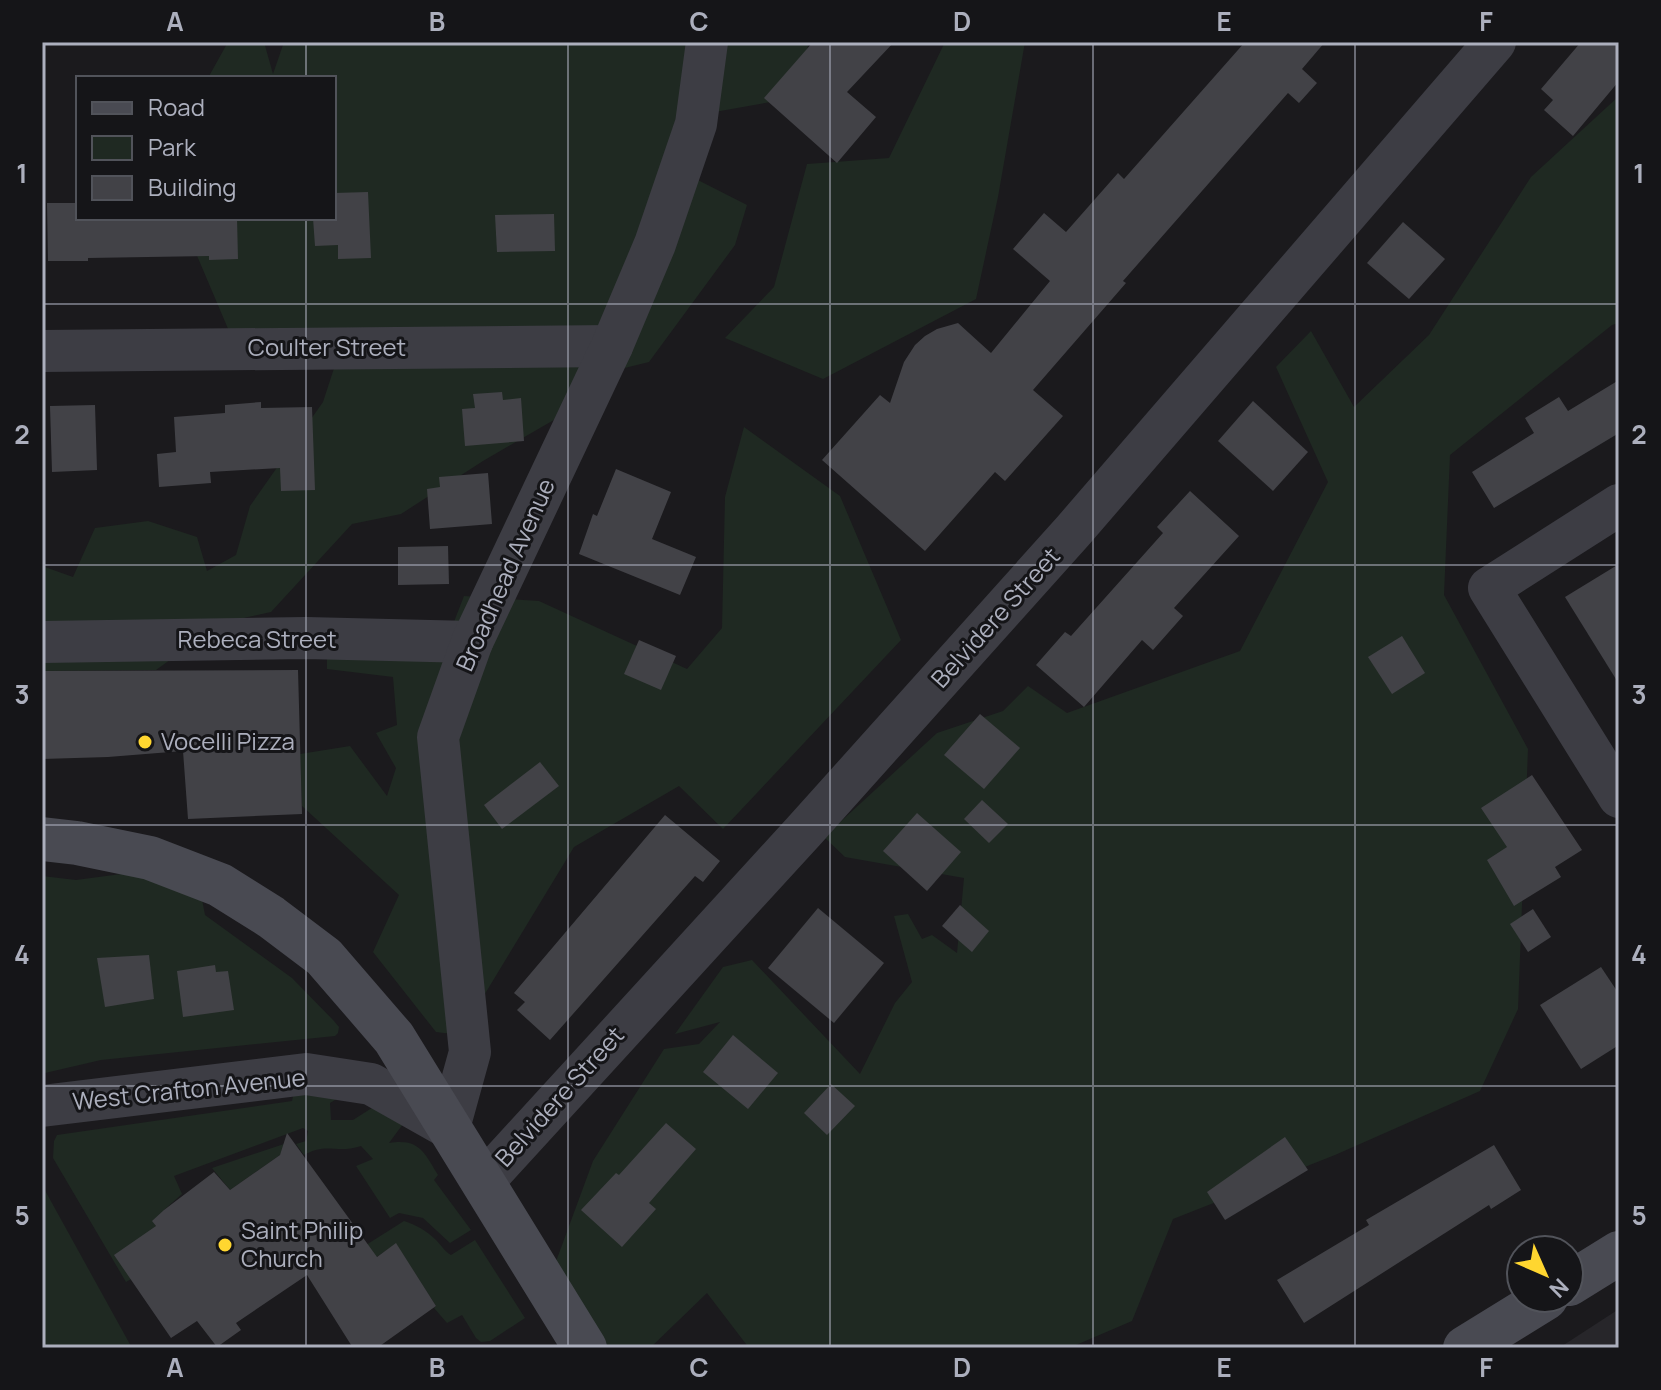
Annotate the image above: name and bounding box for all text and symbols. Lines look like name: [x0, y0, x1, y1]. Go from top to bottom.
text: A: [166, 3, 184, 39]
text: B: [429, 3, 445, 39]
text: C: [689, 3, 709, 39]
text: D: [953, 3, 971, 39]
text: E: [1216, 3, 1232, 39]
text: F: [1479, 3, 1493, 39]
legend: [76, 76, 336, 220]
text: Road: [148, 90, 205, 123]
text: Park: [148, 130, 197, 163]
text: 1: [16, 155, 28, 191]
text: 1: [1633, 155, 1645, 191]
text: Building: [148, 170, 236, 203]
street label: Coulter Street: [248, 330, 406, 363]
text: 2: [14, 416, 30, 452]
text: 2: [1631, 416, 1647, 452]
street label: Broadhead Avenue: [447, 473, 562, 676]
street label: Belvidere Street: [923, 540, 1067, 694]
street label: Rebeca Street: [177, 622, 337, 655]
text: 3: [14, 676, 30, 712]
text: 3: [1631, 676, 1647, 712]
place label: Vocelli Pizza: [161, 724, 295, 757]
marker: Vocelli Pizza: [136, 733, 154, 751]
text: 4: [14, 936, 30, 972]
text: 4: [1631, 936, 1647, 972]
street label: Belvidere Street: [487, 1019, 631, 1173]
street label: West Crafton Avenue: [71, 1060, 307, 1117]
text: 5: [14, 1197, 30, 1233]
text: 5: [1631, 1197, 1647, 1233]
place label: Saint Philip Church: [241, 1213, 363, 1274]
north arrow: [1505, 1234, 1585, 1314]
marker: Saint Philip Church: [216, 1236, 234, 1254]
text: N: [1543, 1272, 1575, 1304]
text: A: [166, 1349, 184, 1385]
text: B: [429, 1349, 445, 1385]
text: C: [689, 1349, 709, 1385]
text: D: [953, 1349, 971, 1385]
text: E: [1216, 1349, 1232, 1385]
text: F: [1479, 1349, 1493, 1385]

